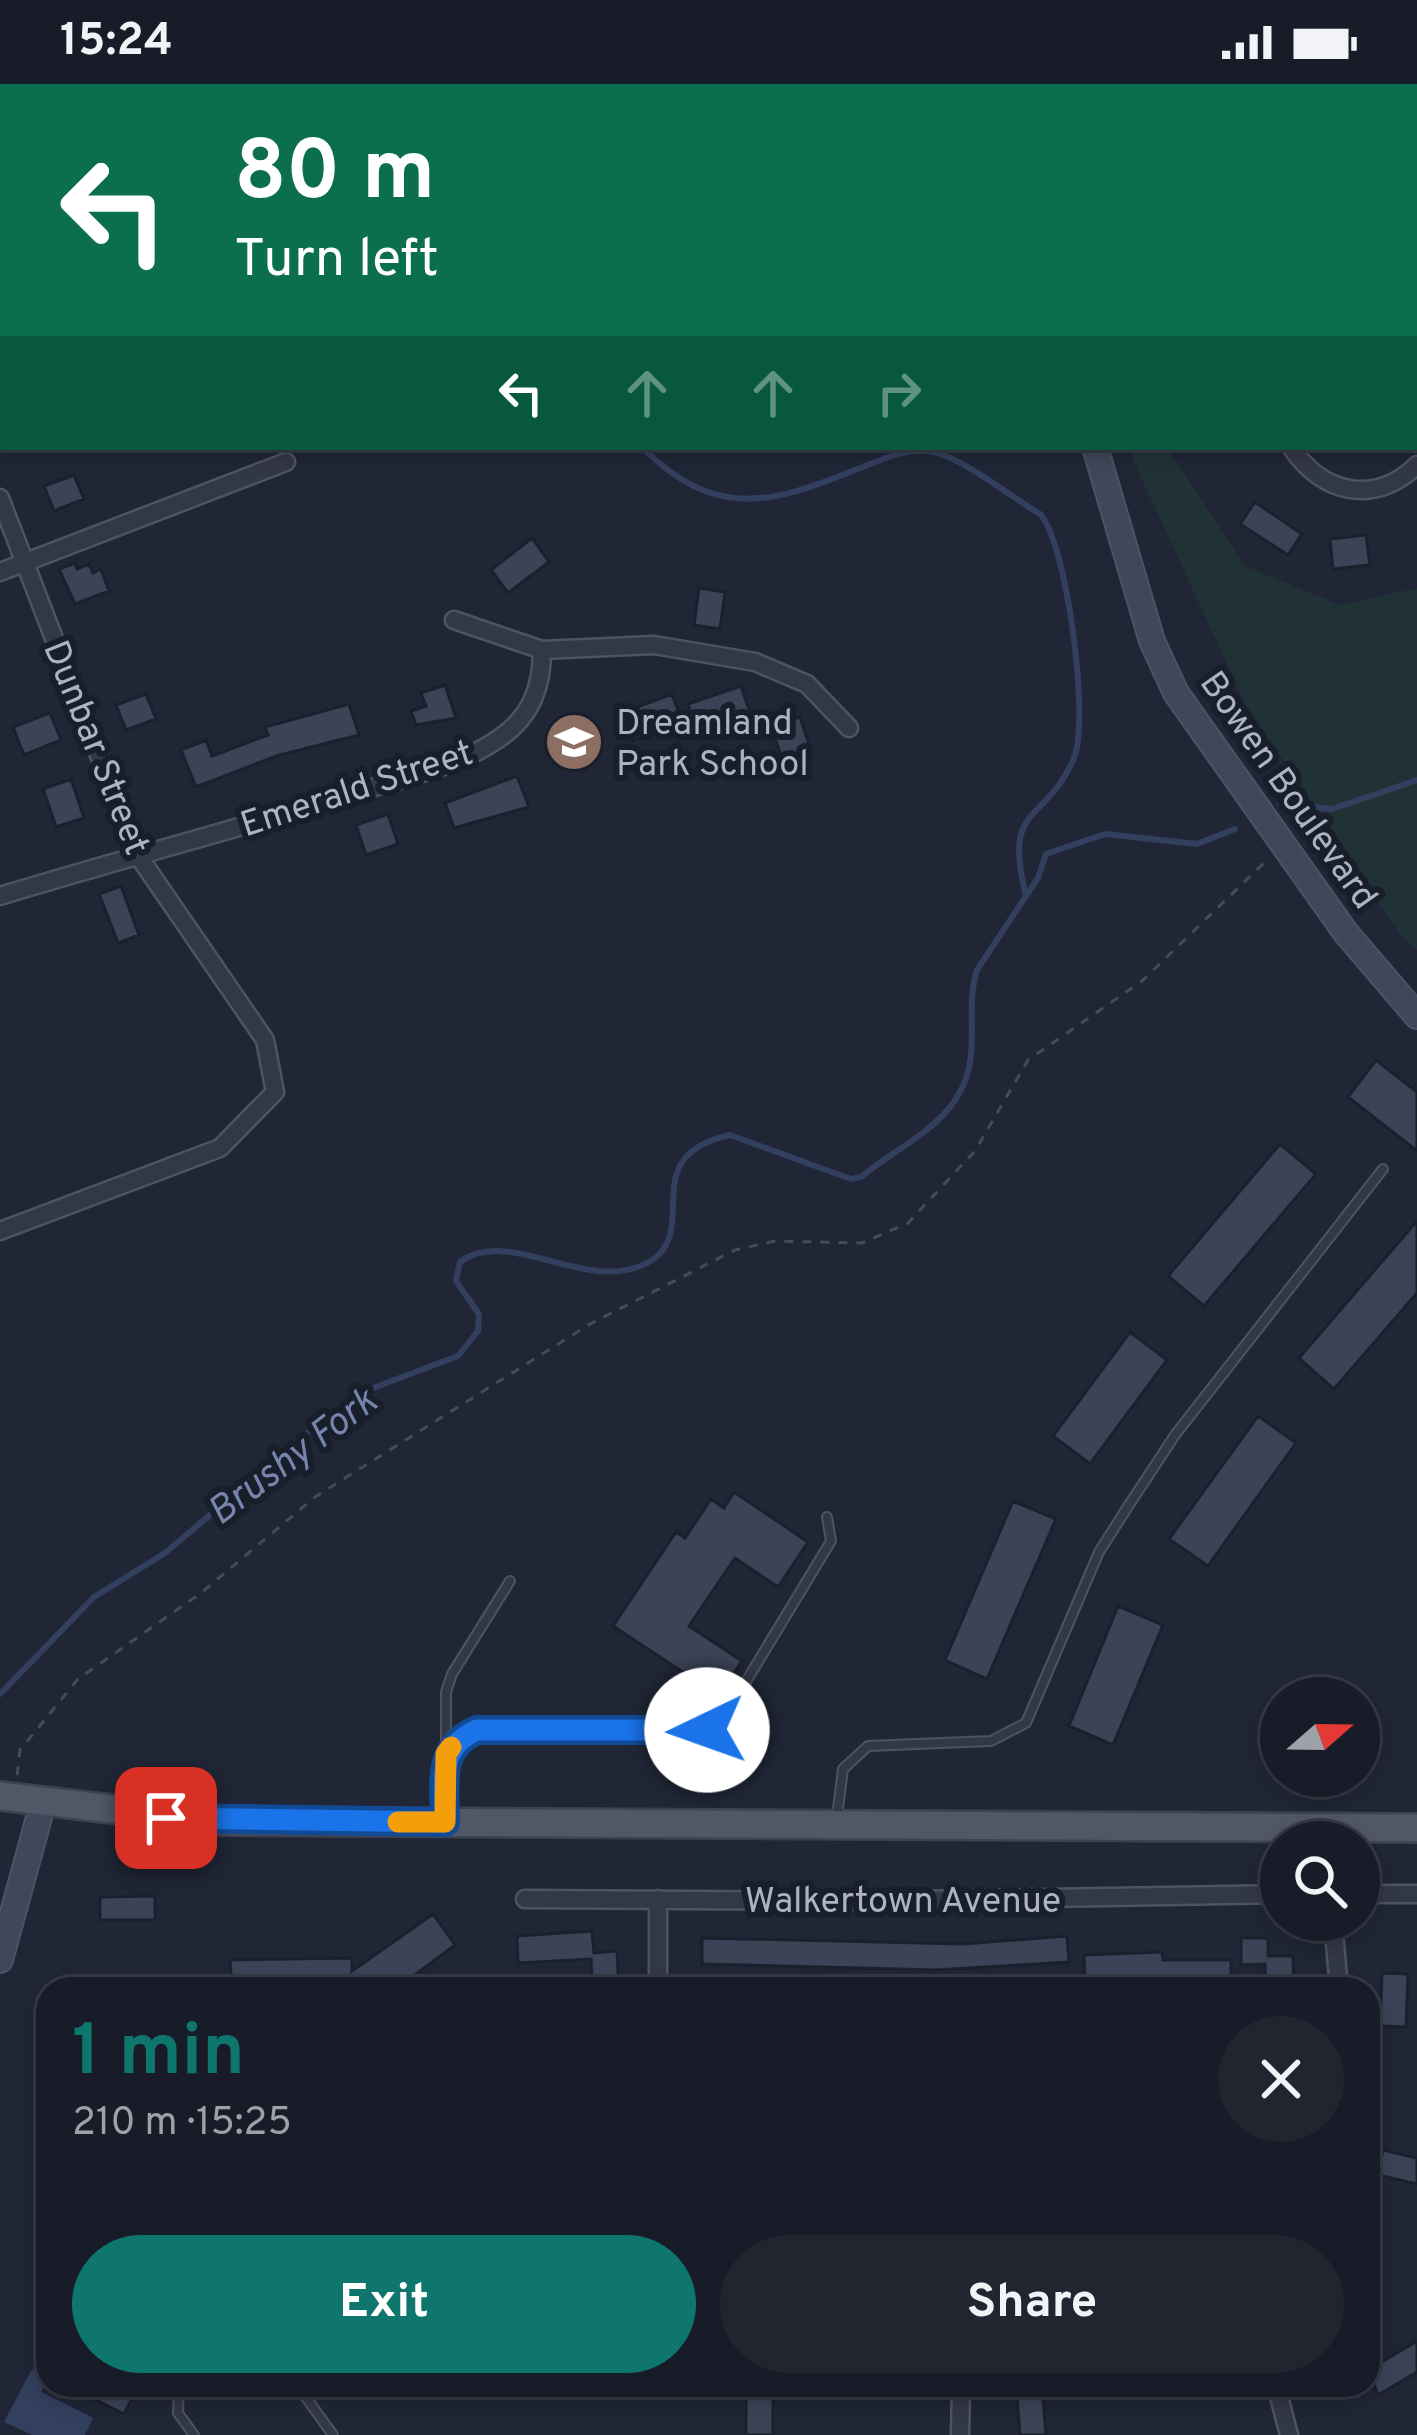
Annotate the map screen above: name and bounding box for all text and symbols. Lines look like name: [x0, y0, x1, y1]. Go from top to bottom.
text: 15:24: [60, 14, 173, 71]
text: 80 m: [234, 123, 435, 229]
icon: left: [36, 132, 192, 288]
text: Turn left: [234, 227, 439, 296]
icon: left: [488, 360, 554, 426]
icon: ahead: [614, 360, 680, 426]
icon: ahead: [740, 360, 806, 426]
icon: right: [866, 360, 932, 426]
street label: Dunbar Street: [30, 635, 158, 862]
street label: Bowen Boulevard: [1187, 663, 1386, 919]
place label: Dreamland Park School: [616, 702, 809, 789]
school or university icon: Dreamland Park School: [543, 711, 605, 773]
street label: Emerald Street: [235, 732, 479, 850]
water label: Brushy Fork: [199, 1378, 389, 1538]
position arrow: [644, 1667, 770, 1793]
north arrow: [1260, 1677, 1380, 1797]
map controls: [1260, 1677, 1380, 1941]
pin: [115, 1767, 217, 1869]
icon: arrive: [133, 1785, 199, 1851]
button: search: [1260, 1821, 1380, 1941]
street label: Walkertown Avenue: [745, 1880, 1061, 1926]
text: 1 min: [72, 2009, 245, 2101]
button: close: [1218, 2016, 1344, 2142]
text: 210 m · 15:25: [72, 2100, 292, 2149]
button: Exit: [72, 2235, 696, 2373]
button: Share: [720, 2235, 1344, 2373]

